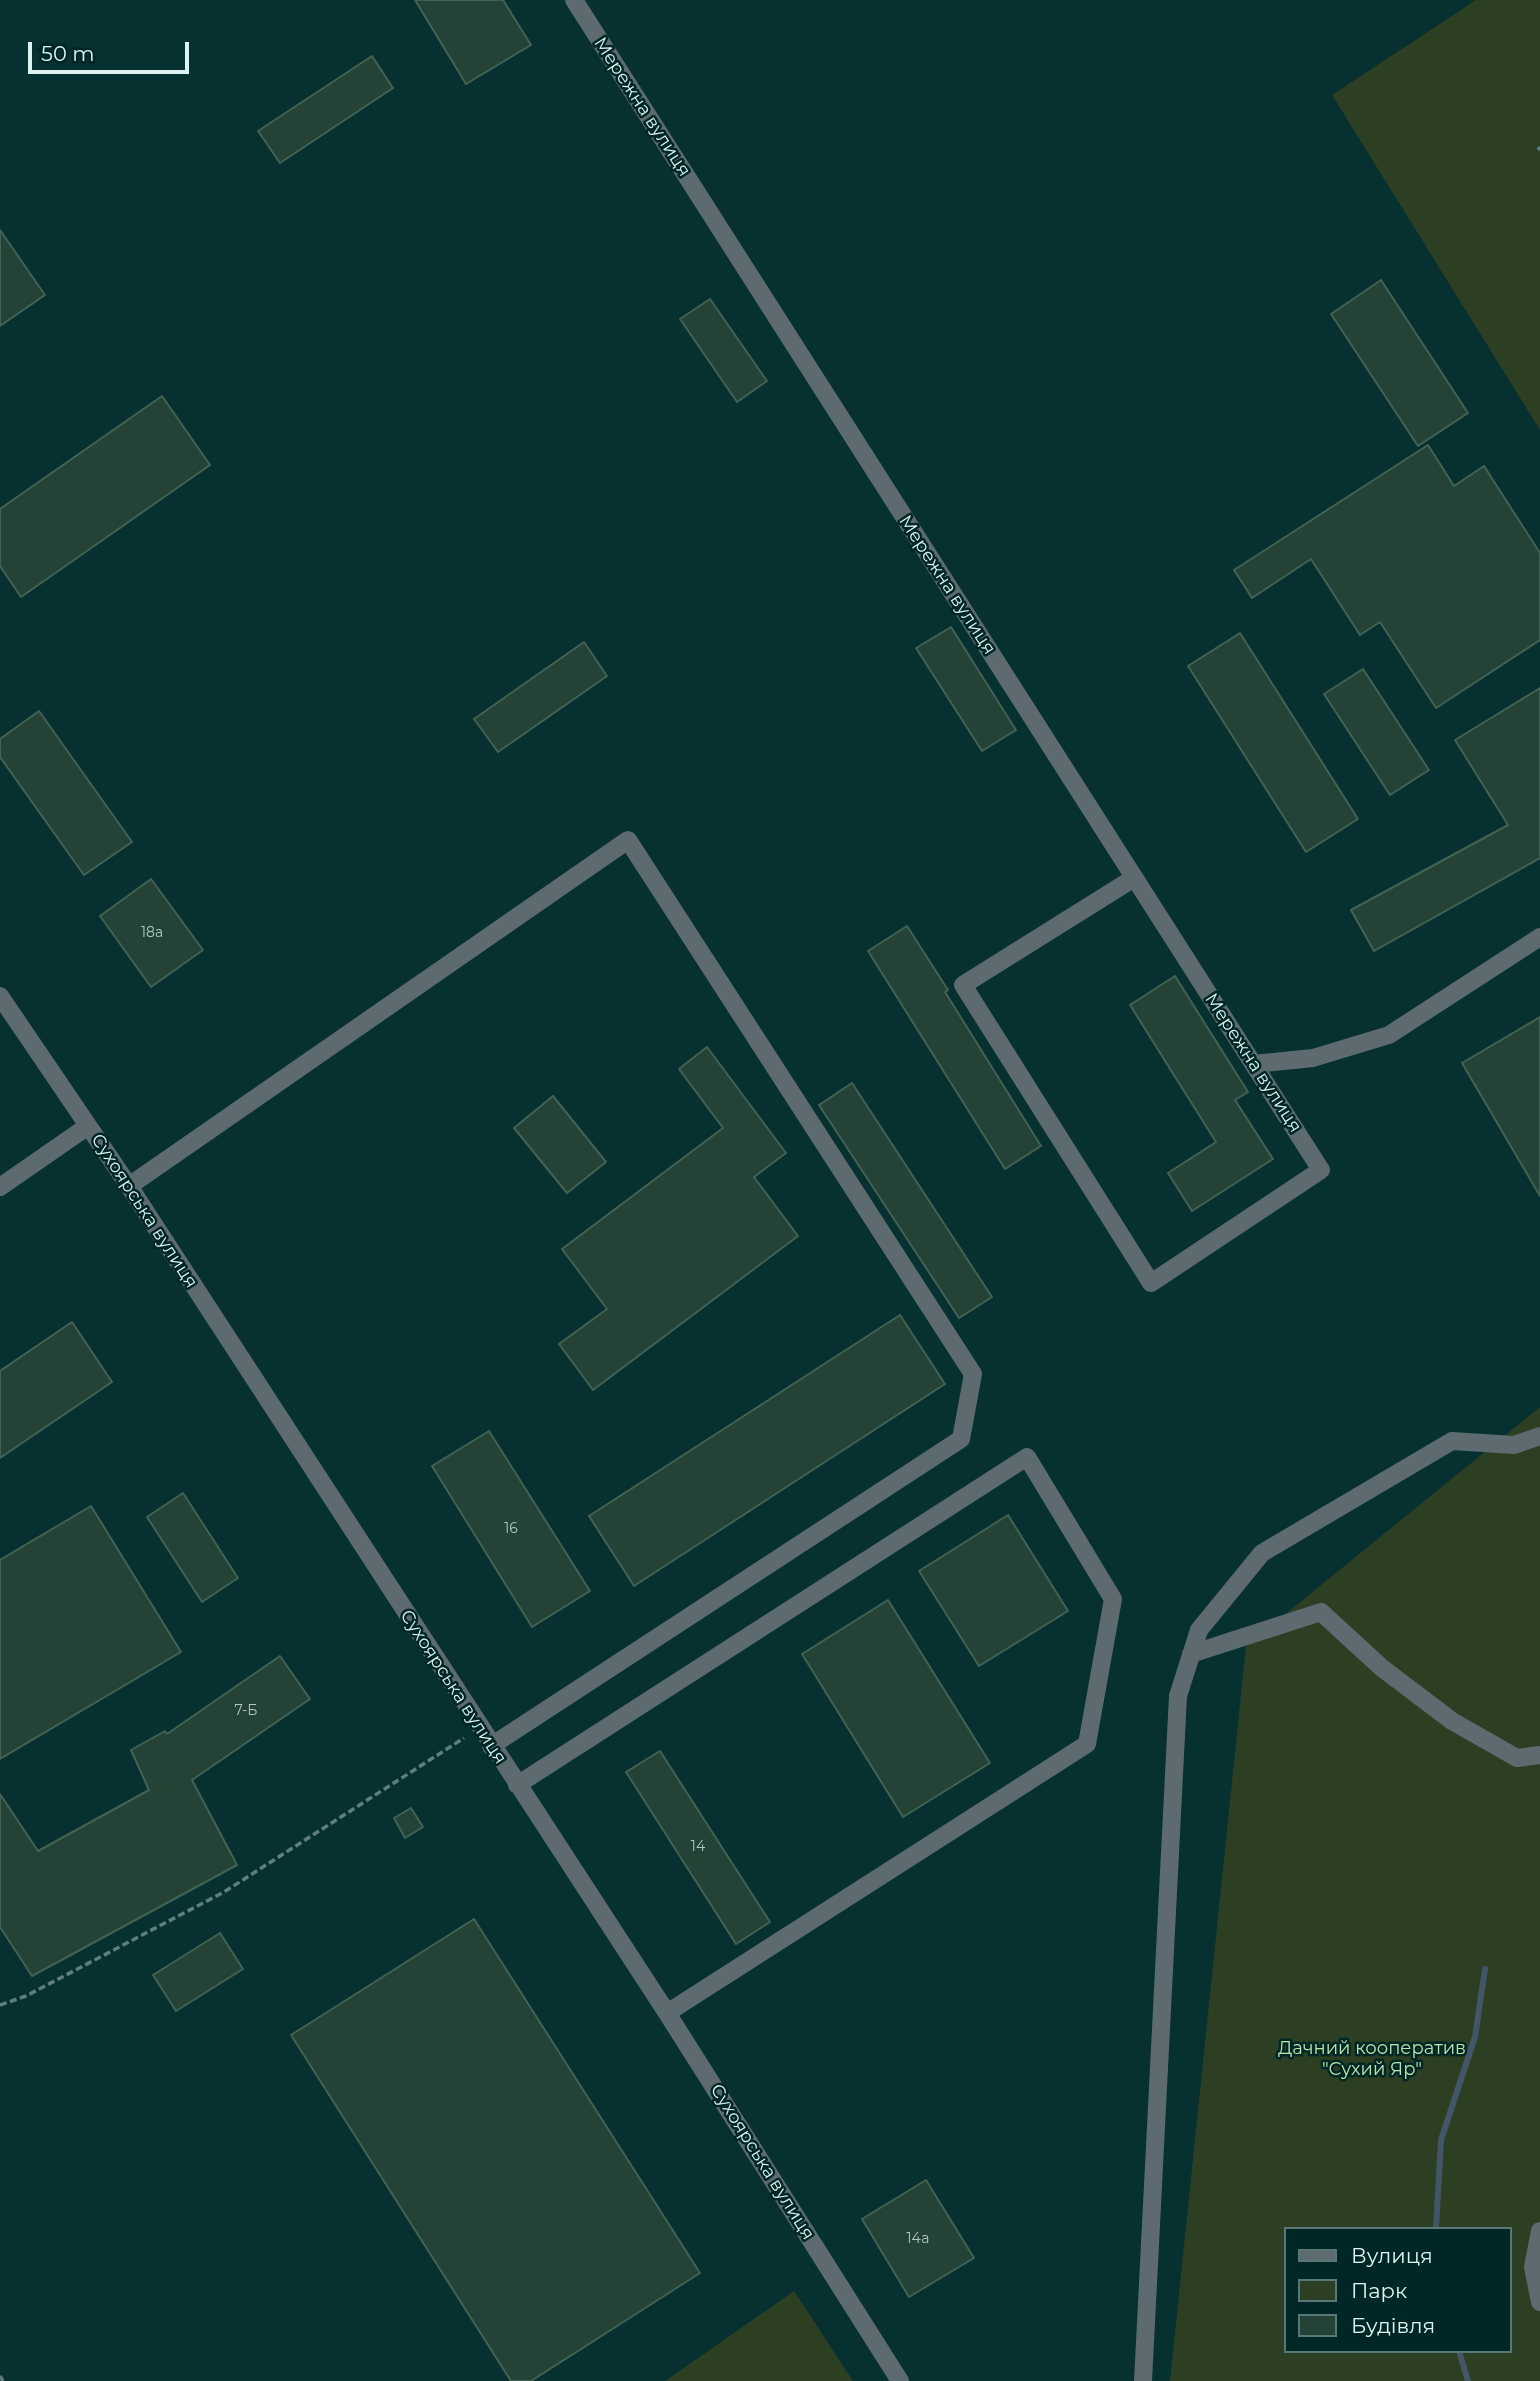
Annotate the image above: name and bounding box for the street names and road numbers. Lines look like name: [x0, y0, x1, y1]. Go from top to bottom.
street label: Мережна вулиця: [589, 33, 695, 181]
street label: Мережна вулиця: [894, 511, 1000, 659]
street label: Мережна вулиця: [1200, 989, 1306, 1137]
street label: Сухоярська вулиця: [86, 1130, 202, 1292]
street label: Сухоярська вулиця: [395, 1606, 511, 1768]
street label: Сухоярська вулиця: [705, 2080, 819, 2244]

